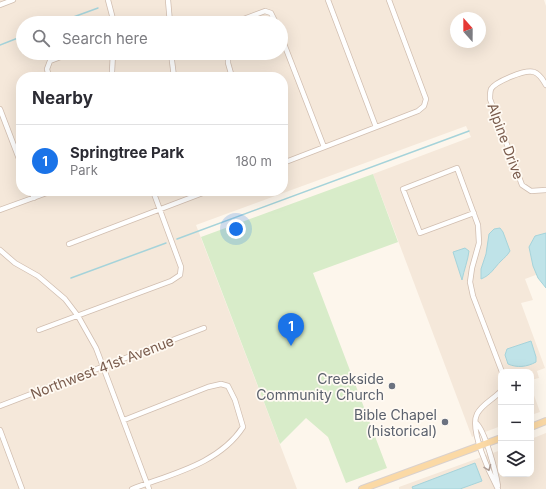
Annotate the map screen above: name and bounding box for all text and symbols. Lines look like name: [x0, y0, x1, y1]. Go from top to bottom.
north arrow: [450, 12, 486, 48]
search box: [16, 16, 288, 60]
icon: search: [30, 27, 52, 49]
text: Search here: [62, 29, 148, 48]
text: Nearby: [32, 88, 93, 108]
street label: Alpine Drive: [484, 100, 528, 182]
text: Springtree Park: [70, 143, 184, 162]
text: 1: [42, 153, 48, 169]
text: 180 m: [235, 153, 272, 169]
text: Park: [70, 162, 98, 178]
your location: [226, 219, 246, 239]
pin: 1: [278, 313, 304, 346]
street label: Northwest 41st Avenue: [28, 332, 176, 402]
map controls: [498, 369, 534, 477]
button: +: [498, 369, 534, 405]
place label: Creekside Community Church: [256, 370, 384, 403]
marker: Creekside Community Church: [387, 381, 397, 391]
button: −: [498, 405, 534, 441]
place label: Bible Chapel (historical): [354, 406, 437, 439]
marker: Bible Chapel (historical): [440, 417, 450, 427]
button: layers: [498, 441, 534, 477]
one-way arrow: [483, 464, 491, 471]

